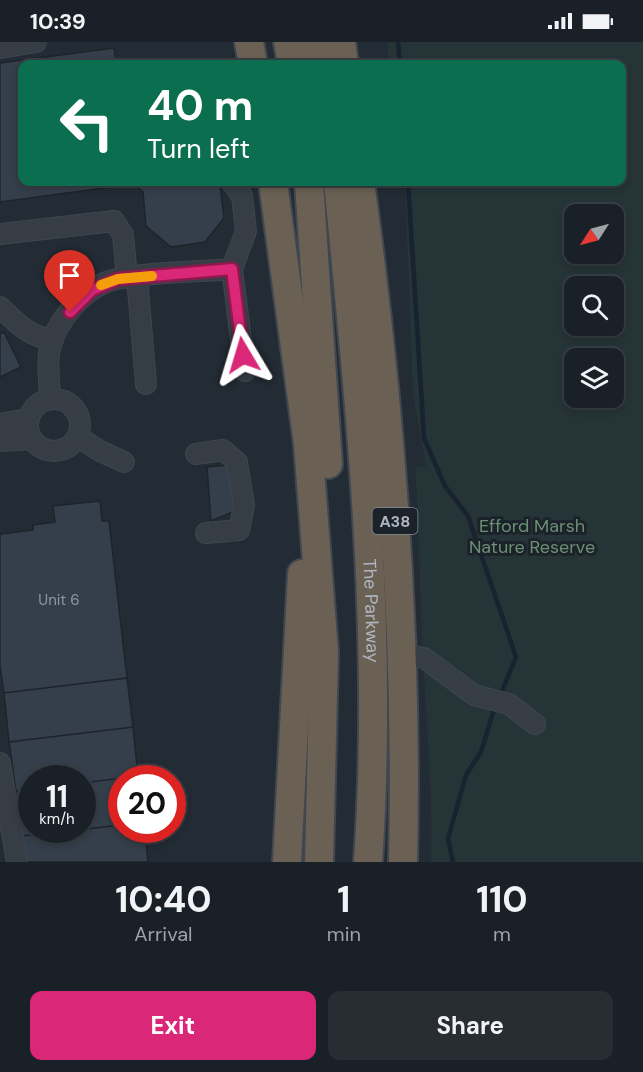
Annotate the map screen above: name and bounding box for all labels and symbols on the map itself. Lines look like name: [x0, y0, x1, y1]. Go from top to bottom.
north arrow: [564, 204, 624, 264]
pin: [44, 250, 95, 312]
position arrow: [211, 323, 275, 387]
road number: A38: [372, 508, 418, 534]
park label: Efford Marsh Nature Reserve: [469, 514, 595, 559]
street label: The Parkway: [357, 558, 385, 663]
house number: Unit 6: [38, 590, 80, 610]
speed limit sign: 20: [108, 765, 186, 843]

